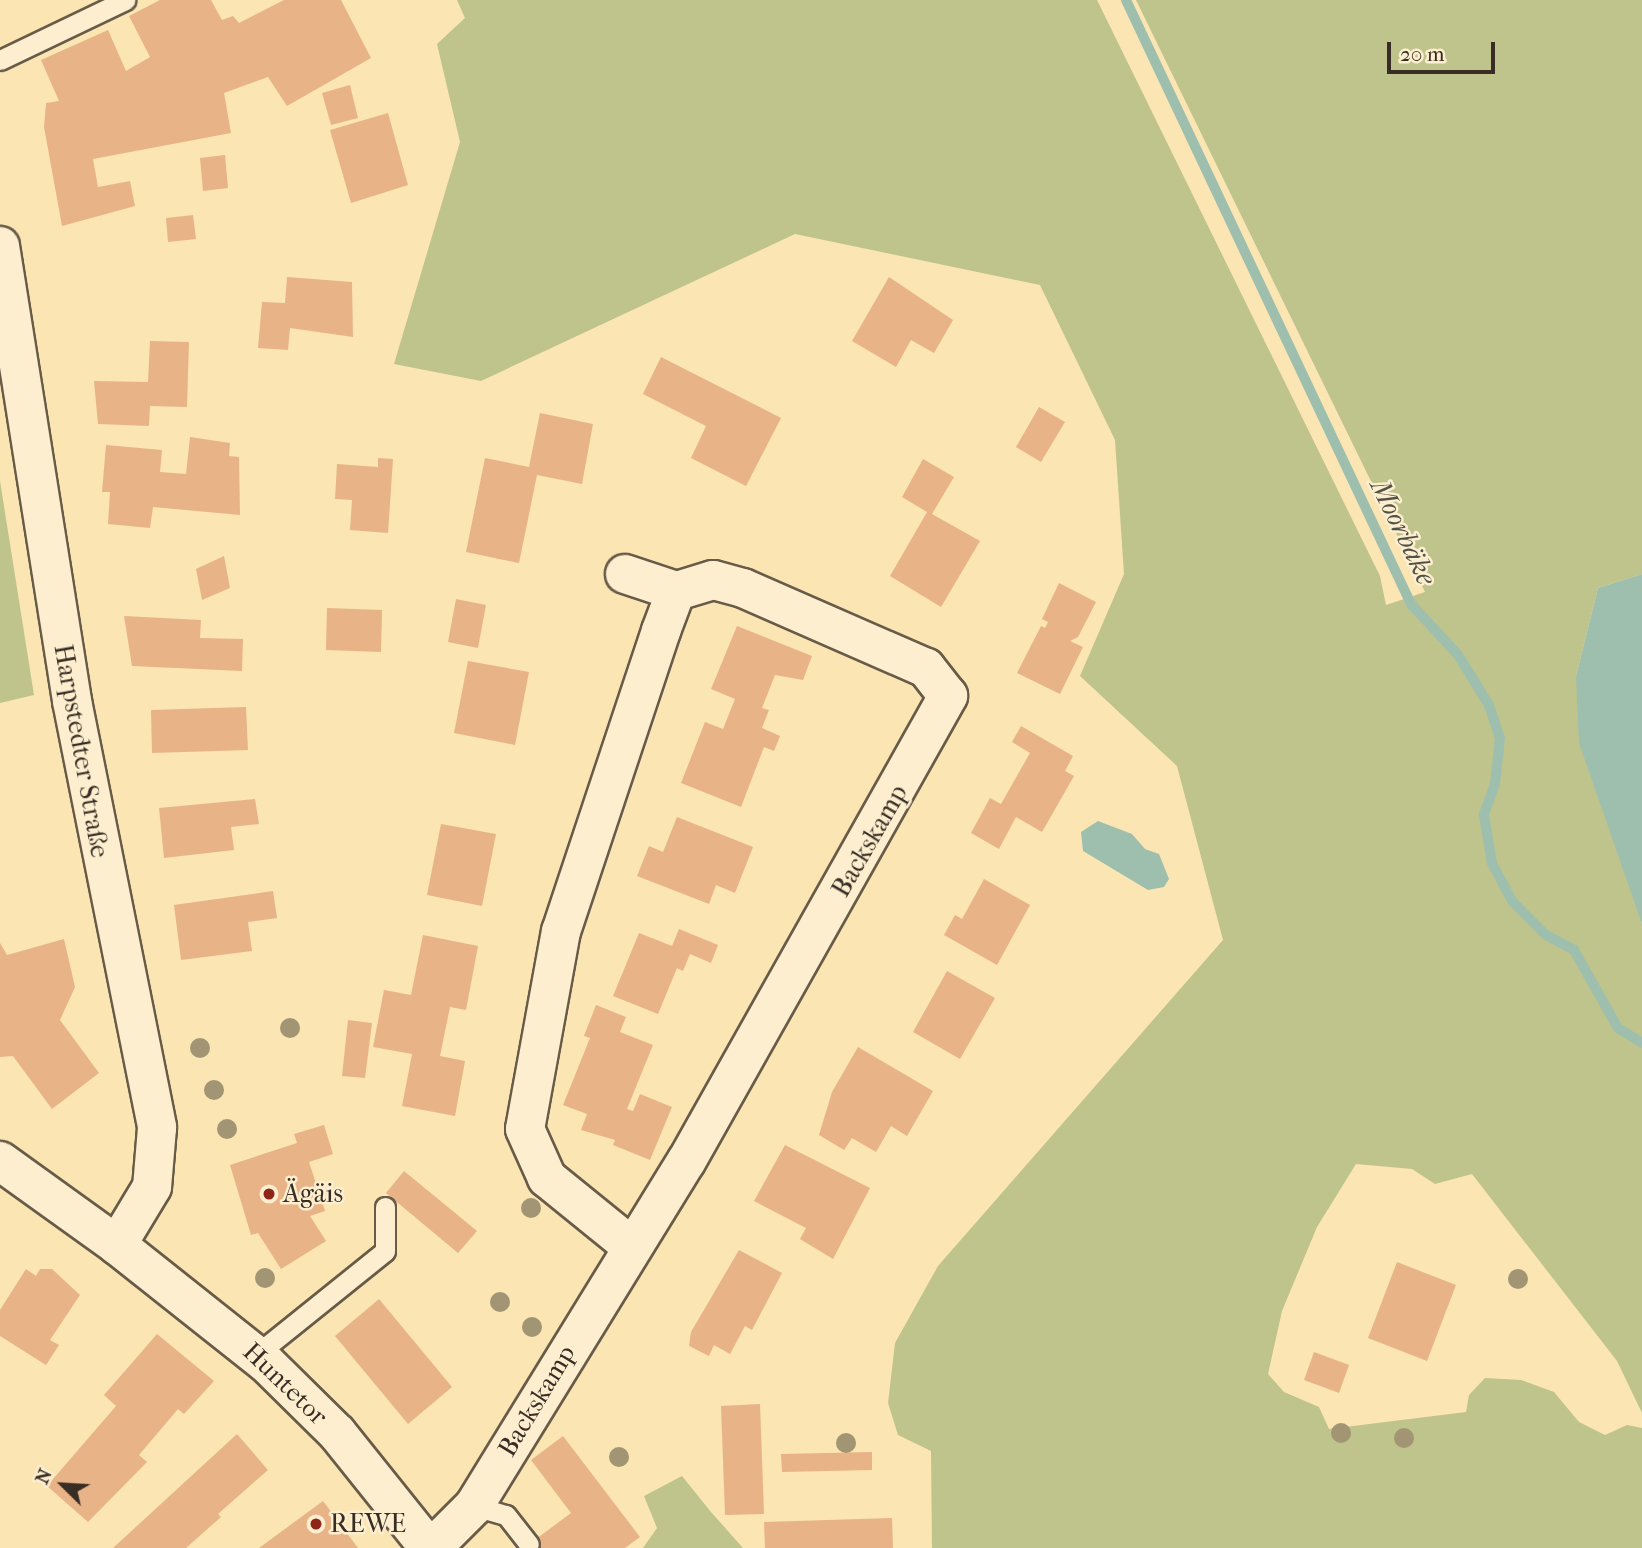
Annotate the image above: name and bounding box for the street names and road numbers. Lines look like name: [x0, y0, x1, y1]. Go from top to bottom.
street label: Harpstedter Straße: [47, 642, 115, 860]
street label: Backskamp: [825, 779, 915, 903]
street label: Huntetor: [236, 1336, 334, 1432]
street label: Backskamp: [492, 1340, 582, 1462]

